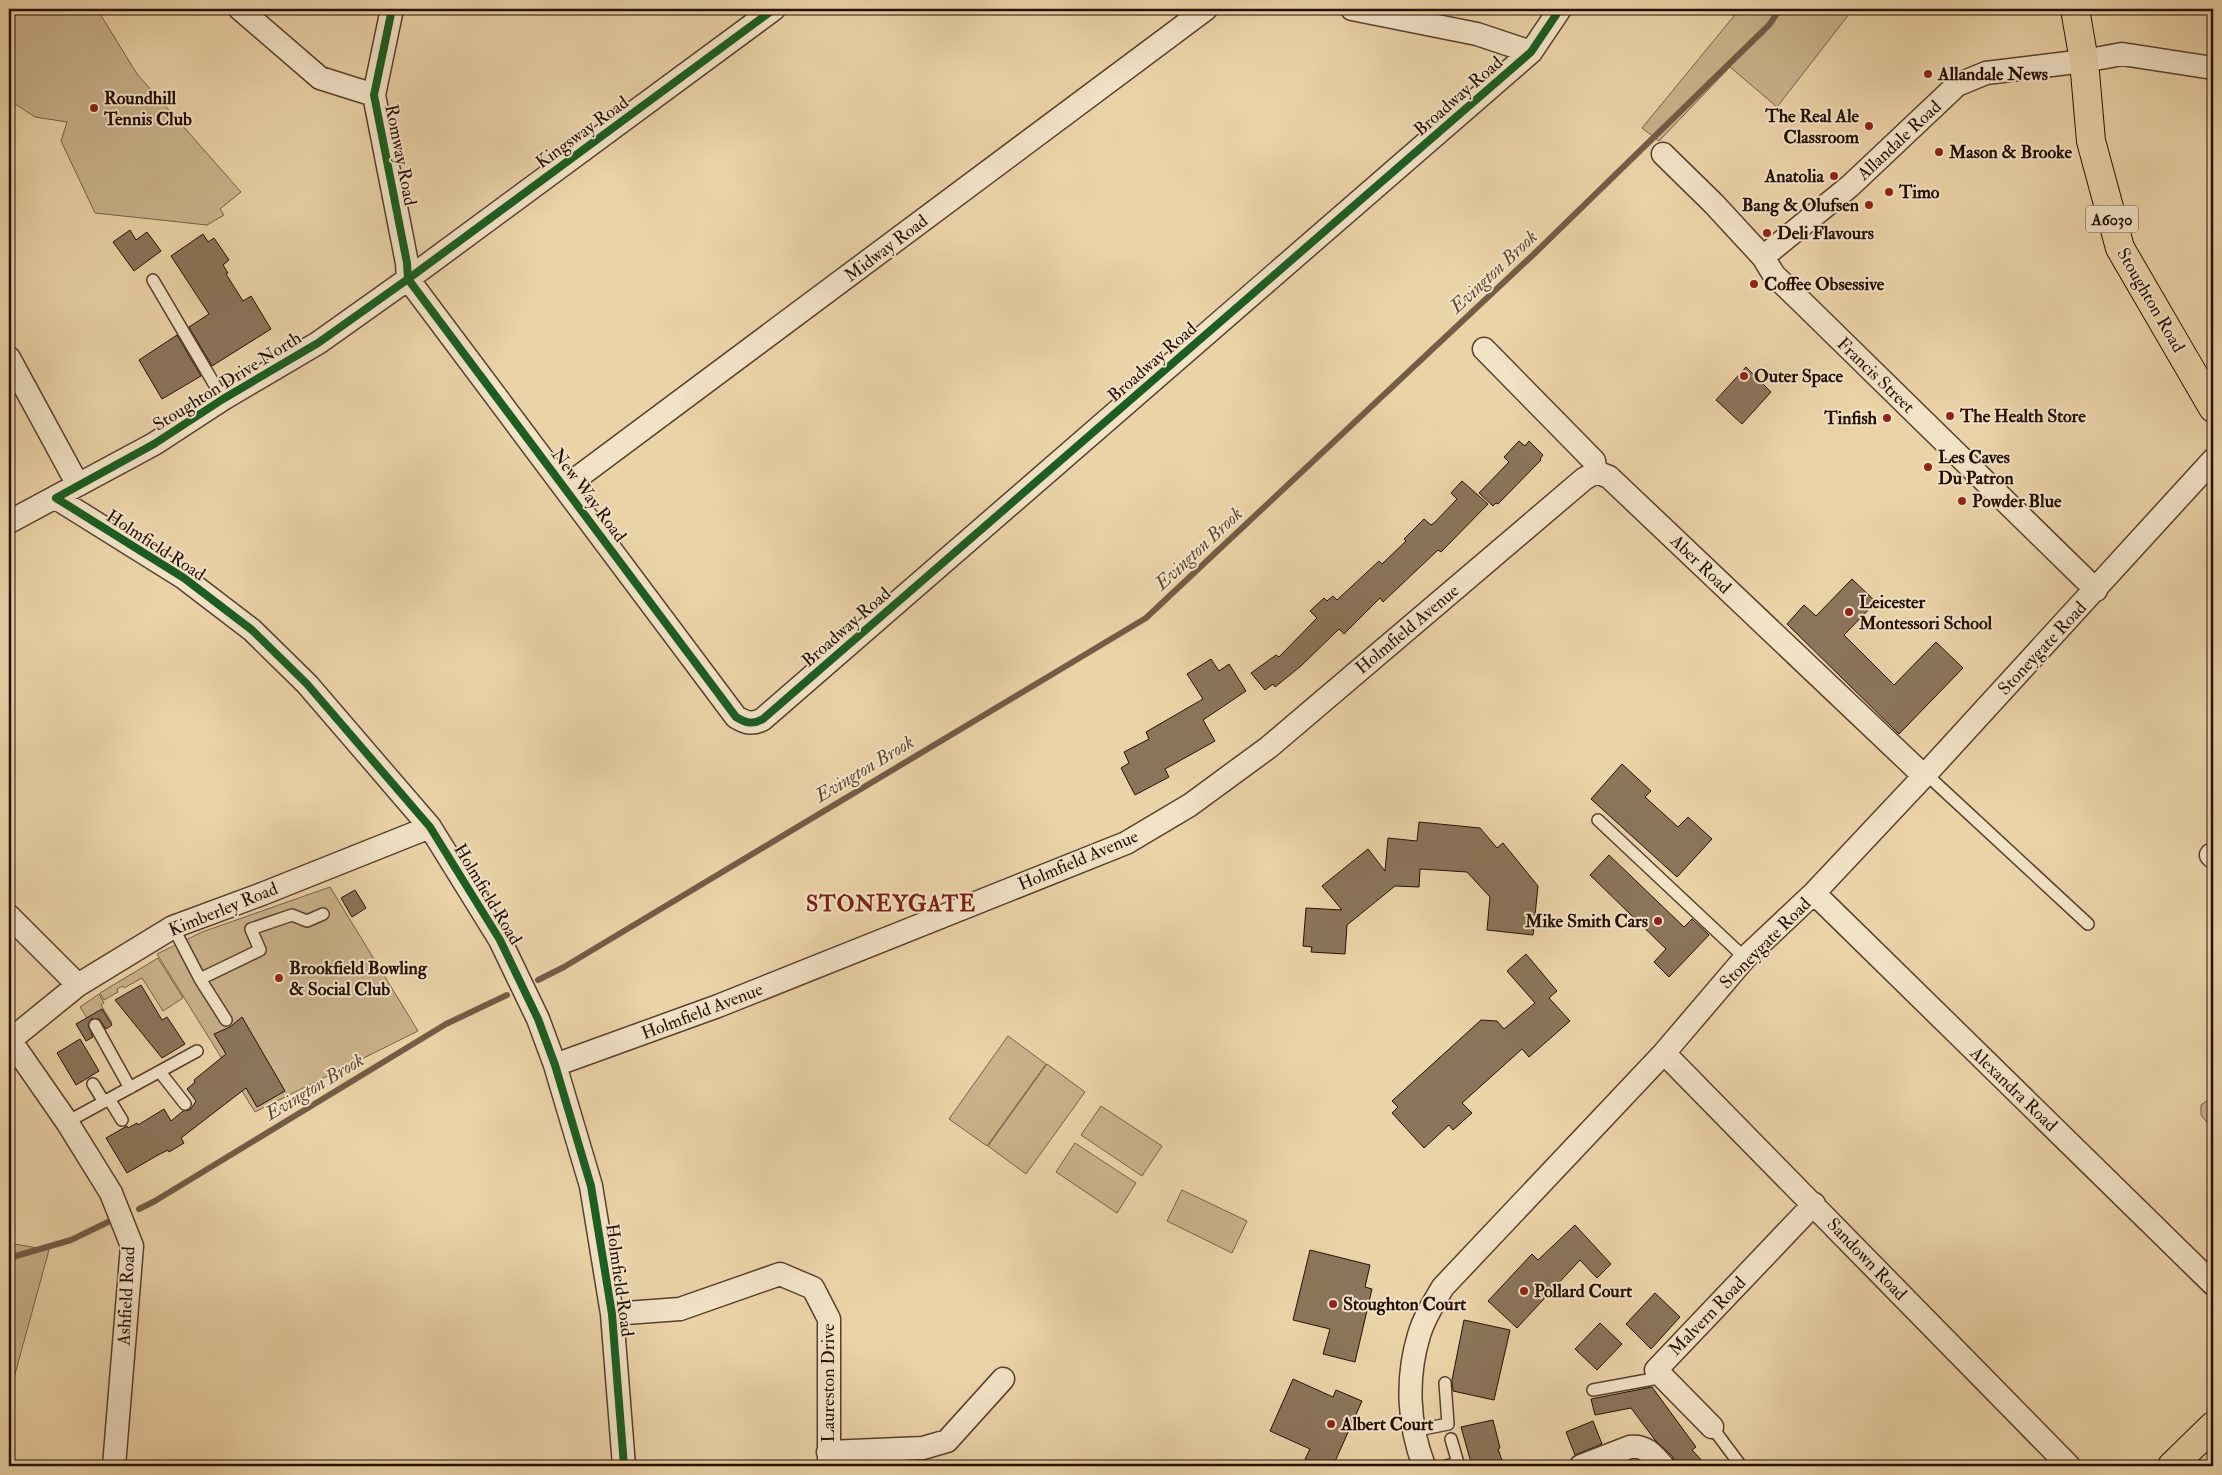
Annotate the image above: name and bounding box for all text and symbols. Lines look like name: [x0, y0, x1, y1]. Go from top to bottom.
street label: Broadway Road: [1409, 51, 1508, 141]
place label: Allandale News: [1937, 63, 2048, 86]
marker: Allandale News: [1922, 68, 1934, 80]
place label: Roundhill Tennis Club: [103, 87, 192, 131]
street label: Kingsway Road: [531, 91, 633, 174]
street label: Allandale Road: [1852, 95, 1946, 186]
marker: Roundhill Tennis Club: [88, 102, 100, 114]
street label: Romway Road: [379, 103, 422, 208]
place label: The Real Ale Classroom: [1764, 105, 1860, 149]
marker: The Real Ale Classroom: [1863, 120, 1875, 132]
place label: Mason & Brooke: [1948, 141, 2072, 164]
marker: Mason & Brooke: [1933, 146, 1945, 158]
place label: Anatolia: [1764, 165, 1825, 188]
marker: Anatolia: [1828, 170, 1840, 182]
place label: Timo: [1898, 181, 1940, 204]
marker: Timo: [1883, 186, 1895, 198]
place label: Bang & Olufsen: [1742, 194, 1860, 217]
marker: Bang & Olufsen: [1863, 199, 1875, 211]
road number: A6030: [2086, 205, 2138, 232]
street label: Midway Road: [840, 209, 933, 287]
place label: Deli Flavours: [1777, 222, 1874, 245]
water label: Evington Brook: [1443, 225, 1543, 320]
marker: Deli Flavours: [1761, 227, 1773, 239]
street label: Stoughton Road: [2111, 244, 2190, 357]
place label: Coffee Obsessive: [1764, 273, 1885, 296]
marker: Coffee Obsessive: [1748, 278, 1760, 290]
street label: Broadway Road: [1103, 317, 1202, 407]
street label: Stoughton Drive North: [149, 326, 306, 436]
street label: Francis Street: [1832, 333, 1920, 418]
place label: Outer Space: [1754, 365, 1844, 388]
marker: Outer Space: [1738, 370, 1750, 382]
place label: The Health Store: [1959, 405, 2086, 428]
place label: Tinfish: [1823, 407, 1878, 430]
marker: The Health Store: [1944, 410, 1956, 422]
marker: Tinfish: [1881, 412, 1893, 424]
street label: New Way Road: [546, 444, 631, 547]
place label: Les Caves Du Patron: [1938, 446, 2014, 490]
marker: Les Caves Du Patron: [1922, 461, 1934, 473]
place label: Powder Blue: [1972, 490, 2062, 513]
marker: Powder Blue: [1956, 495, 1968, 507]
water label: Evington Brook: [1148, 502, 1248, 597]
street label: Holmfield Road: [102, 505, 210, 586]
street label: Aber Road: [1665, 529, 1736, 599]
street label: Holmfield Avenue: [1351, 579, 1464, 679]
street label: Broadway Road: [797, 582, 896, 672]
place label: Leicester Montessori School: [1858, 591, 1993, 635]
street label: Stoneygate Road: [1993, 597, 2092, 700]
marker: Leicester Montessori School: [1843, 606, 1855, 618]
water label: Evington Brook: [809, 730, 919, 809]
street label: Holmfield Avenue: [1015, 825, 1142, 896]
street label: Holmfield Road: [448, 840, 527, 949]
street label: Kimberley Road: [165, 877, 281, 942]
district label: STONEYGATE: [806, 890, 976, 918]
street label: Stoneygate Road: [1715, 893, 1816, 994]
place label: Mike Smith Cars: [1524, 910, 1648, 933]
marker: Mike Smith Cars: [1652, 915, 1664, 927]
place label: Brookfield Bowling & Social Club: [289, 957, 428, 1001]
marker: Brookfield Bowling & Social Club: [273, 972, 285, 984]
street label: Holmfield Avenue: [638, 978, 767, 1045]
street label: Alexandra Road: [1964, 1041, 2062, 1137]
water label: Evington Brook: [259, 1048, 369, 1127]
street label: Sandown Road: [1822, 1213, 1912, 1306]
street label: Holmfield Road: [600, 1222, 639, 1338]
street label: Ashfield Road: [112, 1246, 141, 1347]
street label: Malvern Road: [1664, 1272, 1751, 1361]
place label: Pollard Court: [1534, 1280, 1632, 1303]
marker: Pollard Court: [1518, 1285, 1530, 1297]
place label: Stoughton Court: [1343, 1293, 1466, 1316]
marker: Stoughton Court: [1327, 1298, 1339, 1310]
street label: Laureston Drive: [817, 1323, 840, 1442]
place label: Albert Court: [1340, 1413, 1434, 1436]
marker: Albert Court: [1325, 1418, 1337, 1430]

